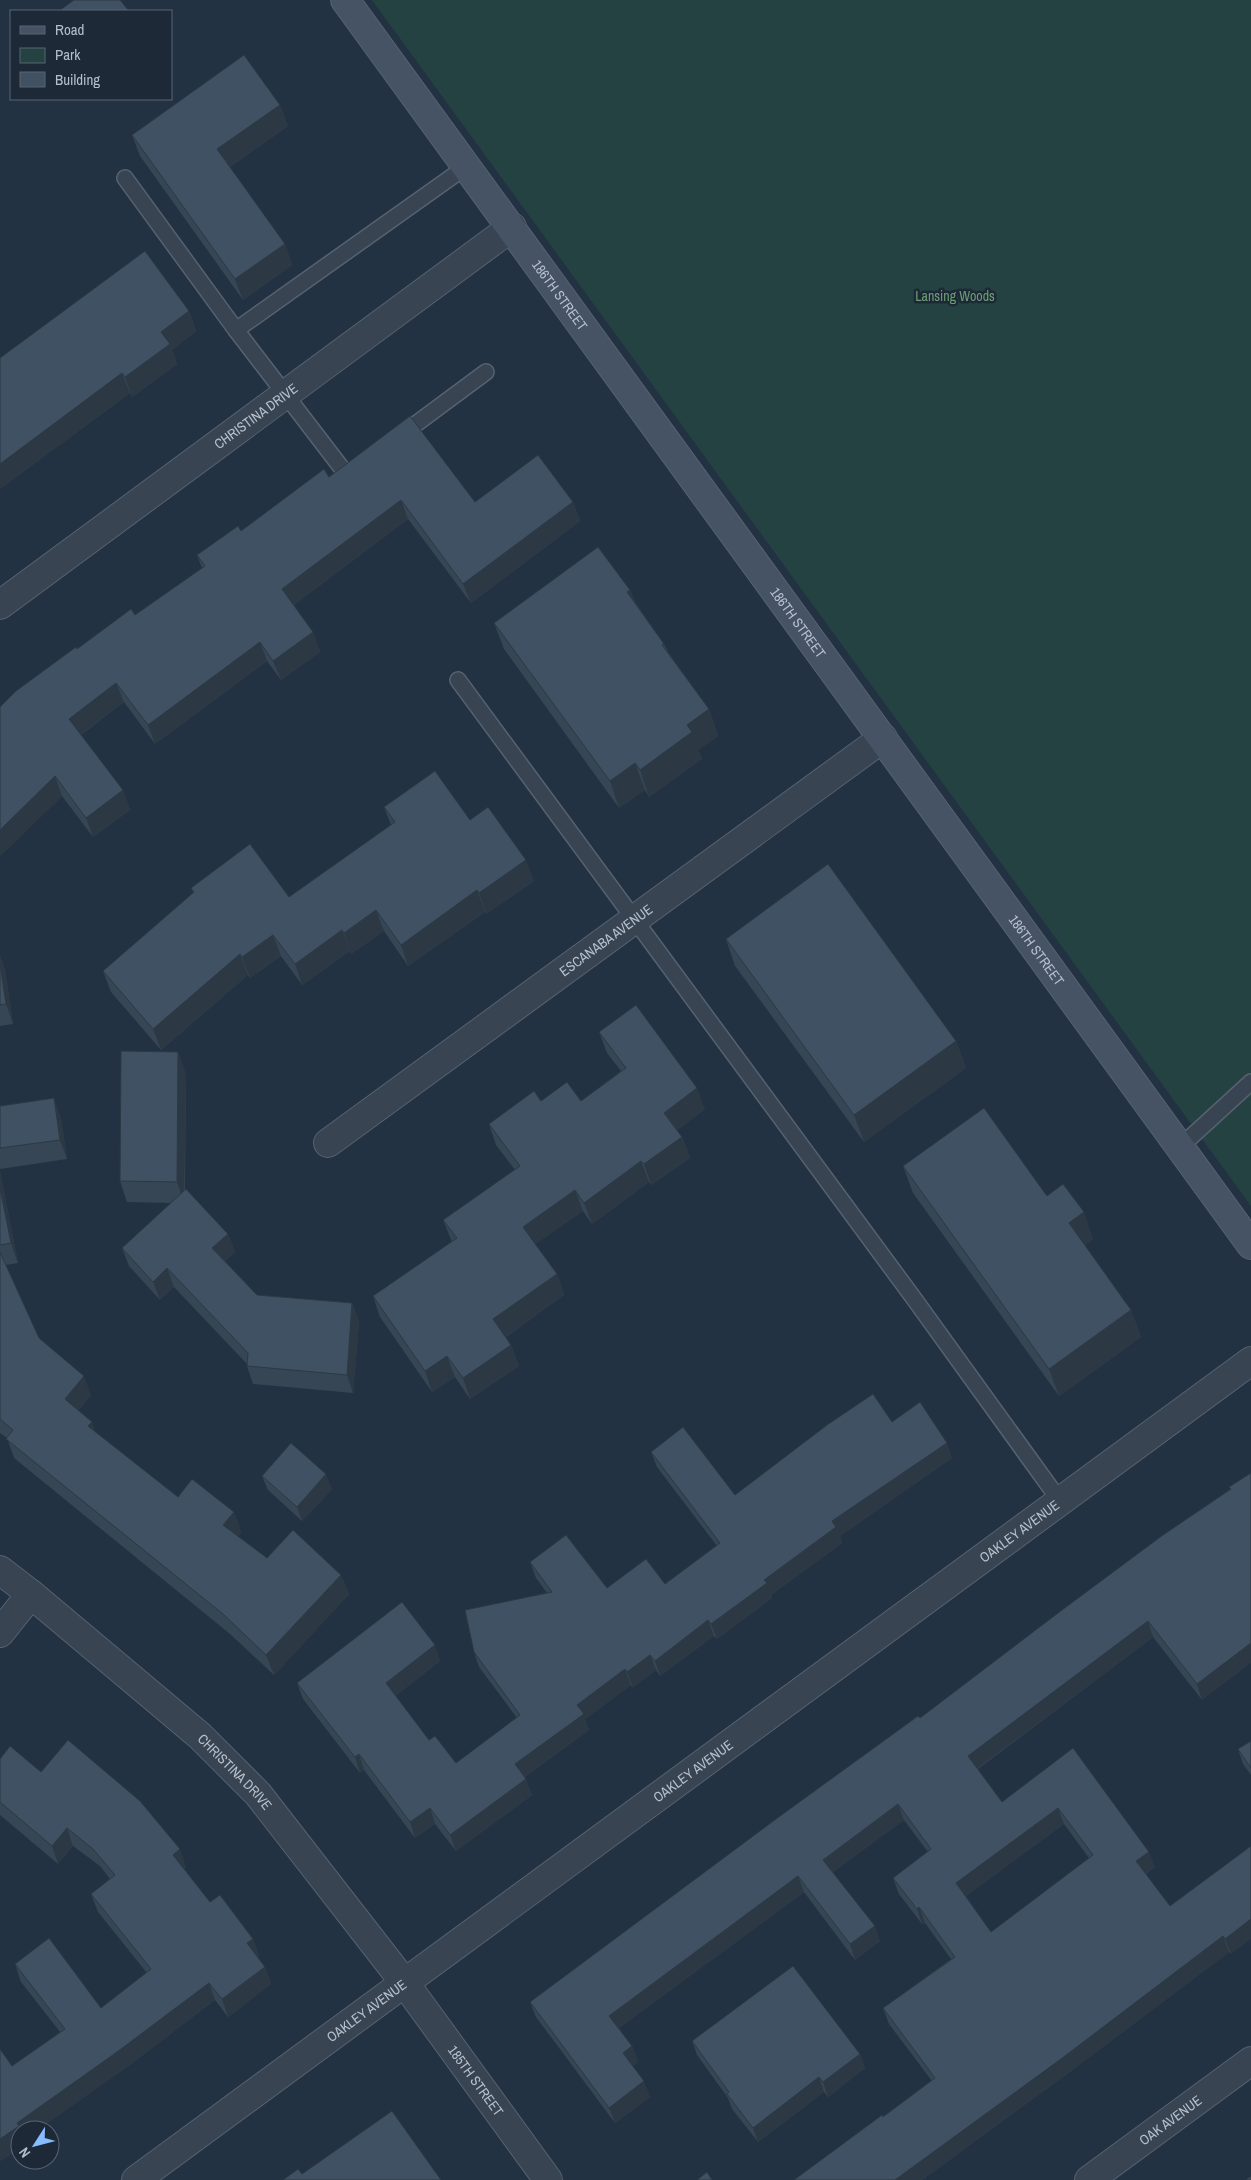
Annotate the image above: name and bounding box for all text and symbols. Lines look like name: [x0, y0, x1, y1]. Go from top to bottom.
legend: [10, 10, 172, 100]
text: Road: [55, 19, 84, 40]
text: Park: [55, 44, 81, 65]
text: Building: [55, 69, 100, 90]
street label: 186TH STREET: [528, 256, 591, 334]
park label: Lansing Woods: [915, 287, 995, 305]
street label: CHRISTINA DRIVE: [210, 379, 301, 453]
street label: 186TH STREET: [766, 584, 830, 661]
street label: ESCANABA AVENUE: [556, 900, 656, 980]
street label: 186TH STREET: [1005, 911, 1068, 989]
street label: OAKLEY AVENUE: [976, 1496, 1063, 1566]
street label: CHRISTINA DRIVE: [194, 1730, 276, 1814]
street label: OAKLEY AVENUE: [649, 1736, 736, 1806]
street label: OAKLEY AVENUE: [323, 1975, 410, 2046]
street label: 185TH STREET: [444, 2042, 507, 2120]
street label: OAK AVENUE: [1136, 2091, 1205, 2149]
north arrow: [10, 2120, 60, 2170]
text: N: [15, 2144, 34, 2161]

